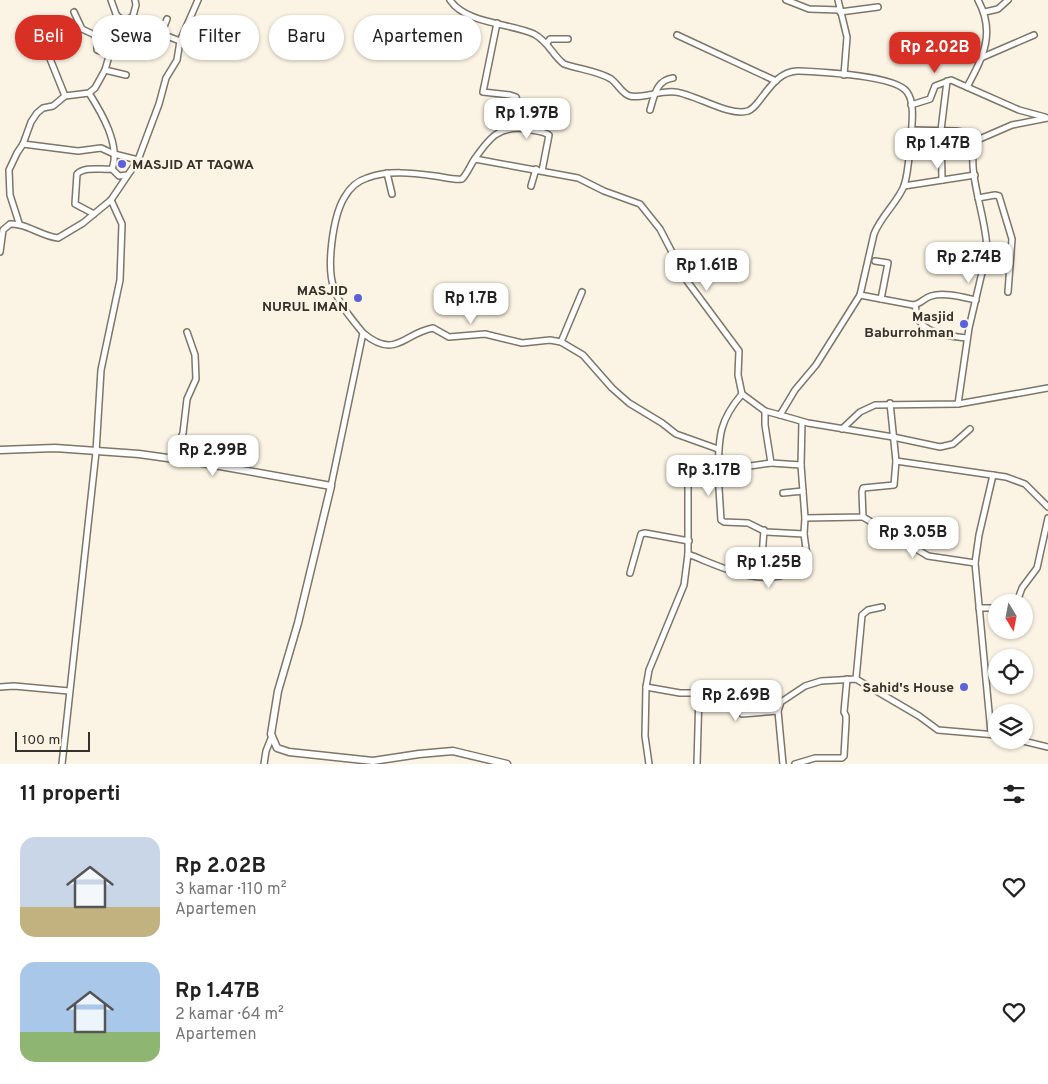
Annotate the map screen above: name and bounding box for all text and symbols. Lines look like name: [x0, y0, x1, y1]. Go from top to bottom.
chip: Beli: [15, 15, 82, 60]
chip: Sewa: [92, 15, 170, 60]
chip: Filter: [180, 15, 259, 60]
chip: Baru: [269, 15, 344, 60]
chip: Apartemen: [354, 15, 481, 60]
pin: Rp 2.02B: [883, 32, 987, 74]
text: Rp 2.02B: [900, 38, 970, 58]
pin: Rp 1.97B: [475, 98, 579, 140]
text: Rp 1.97B: [495, 104, 559, 124]
pin: Rp 1.47B: [886, 128, 990, 170]
text: Rp 1.47B: [906, 134, 970, 154]
place label: MASJID AT TAQWA: [132, 157, 254, 174]
marker: MASJID AT TAQWA: [116, 158, 128, 170]
pin: Rp 2.74B: [917, 242, 1021, 284]
text: Rp 2.74B: [936, 248, 1002, 268]
pin: Rp 1.61B: [655, 250, 759, 292]
text: Rp 1.61B: [676, 256, 738, 276]
pin: Rp 1.7B: [425, 282, 517, 325]
place label: MASJID NURUL IMAN: [262, 283, 348, 316]
text: Rp 1.7B: [445, 289, 497, 309]
marker: MASJID NURUL IMAN: [352, 292, 364, 304]
place label: Masjid Baburrohman: [864, 309, 954, 342]
marker: Masjid Baburrohman: [958, 318, 970, 330]
pin: Rp 2.99B: [161, 434, 265, 477]
text: Rp 2.99B: [179, 441, 247, 461]
pin: Rp 3.17B: [657, 454, 761, 497]
text: Rp 3.17B: [677, 461, 741, 481]
pin: Rp 3.05B: [861, 516, 965, 559]
text: Rp 3.05B: [879, 523, 947, 543]
pin: Rp 1.25B: [717, 546, 821, 589]
text: Rp 1.25B: [736, 553, 802, 573]
north arrow: [988, 594, 1032, 639]
map controls: [988, 594, 1033, 749]
button: locate: [988, 649, 1033, 694]
pin: Rp 2.69B: [684, 680, 788, 722]
place label: Sahid's House: [863, 680, 954, 697]
marker: Sahid's House: [958, 681, 970, 693]
text: Rp 2.69B: [702, 686, 770, 706]
button: layers: [988, 704, 1033, 749]
scale bar: [15, 729, 90, 752]
text: 100 m: [22, 732, 60, 749]
icon: filters: [1000, 780, 1028, 808]
text: 11 properti: [20, 781, 121, 808]
text: Rp 2.02B: [175, 853, 266, 880]
icon: home: [60, 857, 120, 917]
icon: heart: [1000, 873, 1028, 901]
text: 3 kamar · 110 m²: [175, 880, 286, 900]
text: Apartemen: [175, 900, 256, 920]
text: Rp 1.47B: [175, 978, 260, 1005]
icon: home: [60, 982, 120, 1042]
icon: heart: [1000, 998, 1028, 1026]
text: 2 kamar · 64 m²: [175, 1005, 284, 1025]
text: Apartemen: [175, 1025, 256, 1045]

